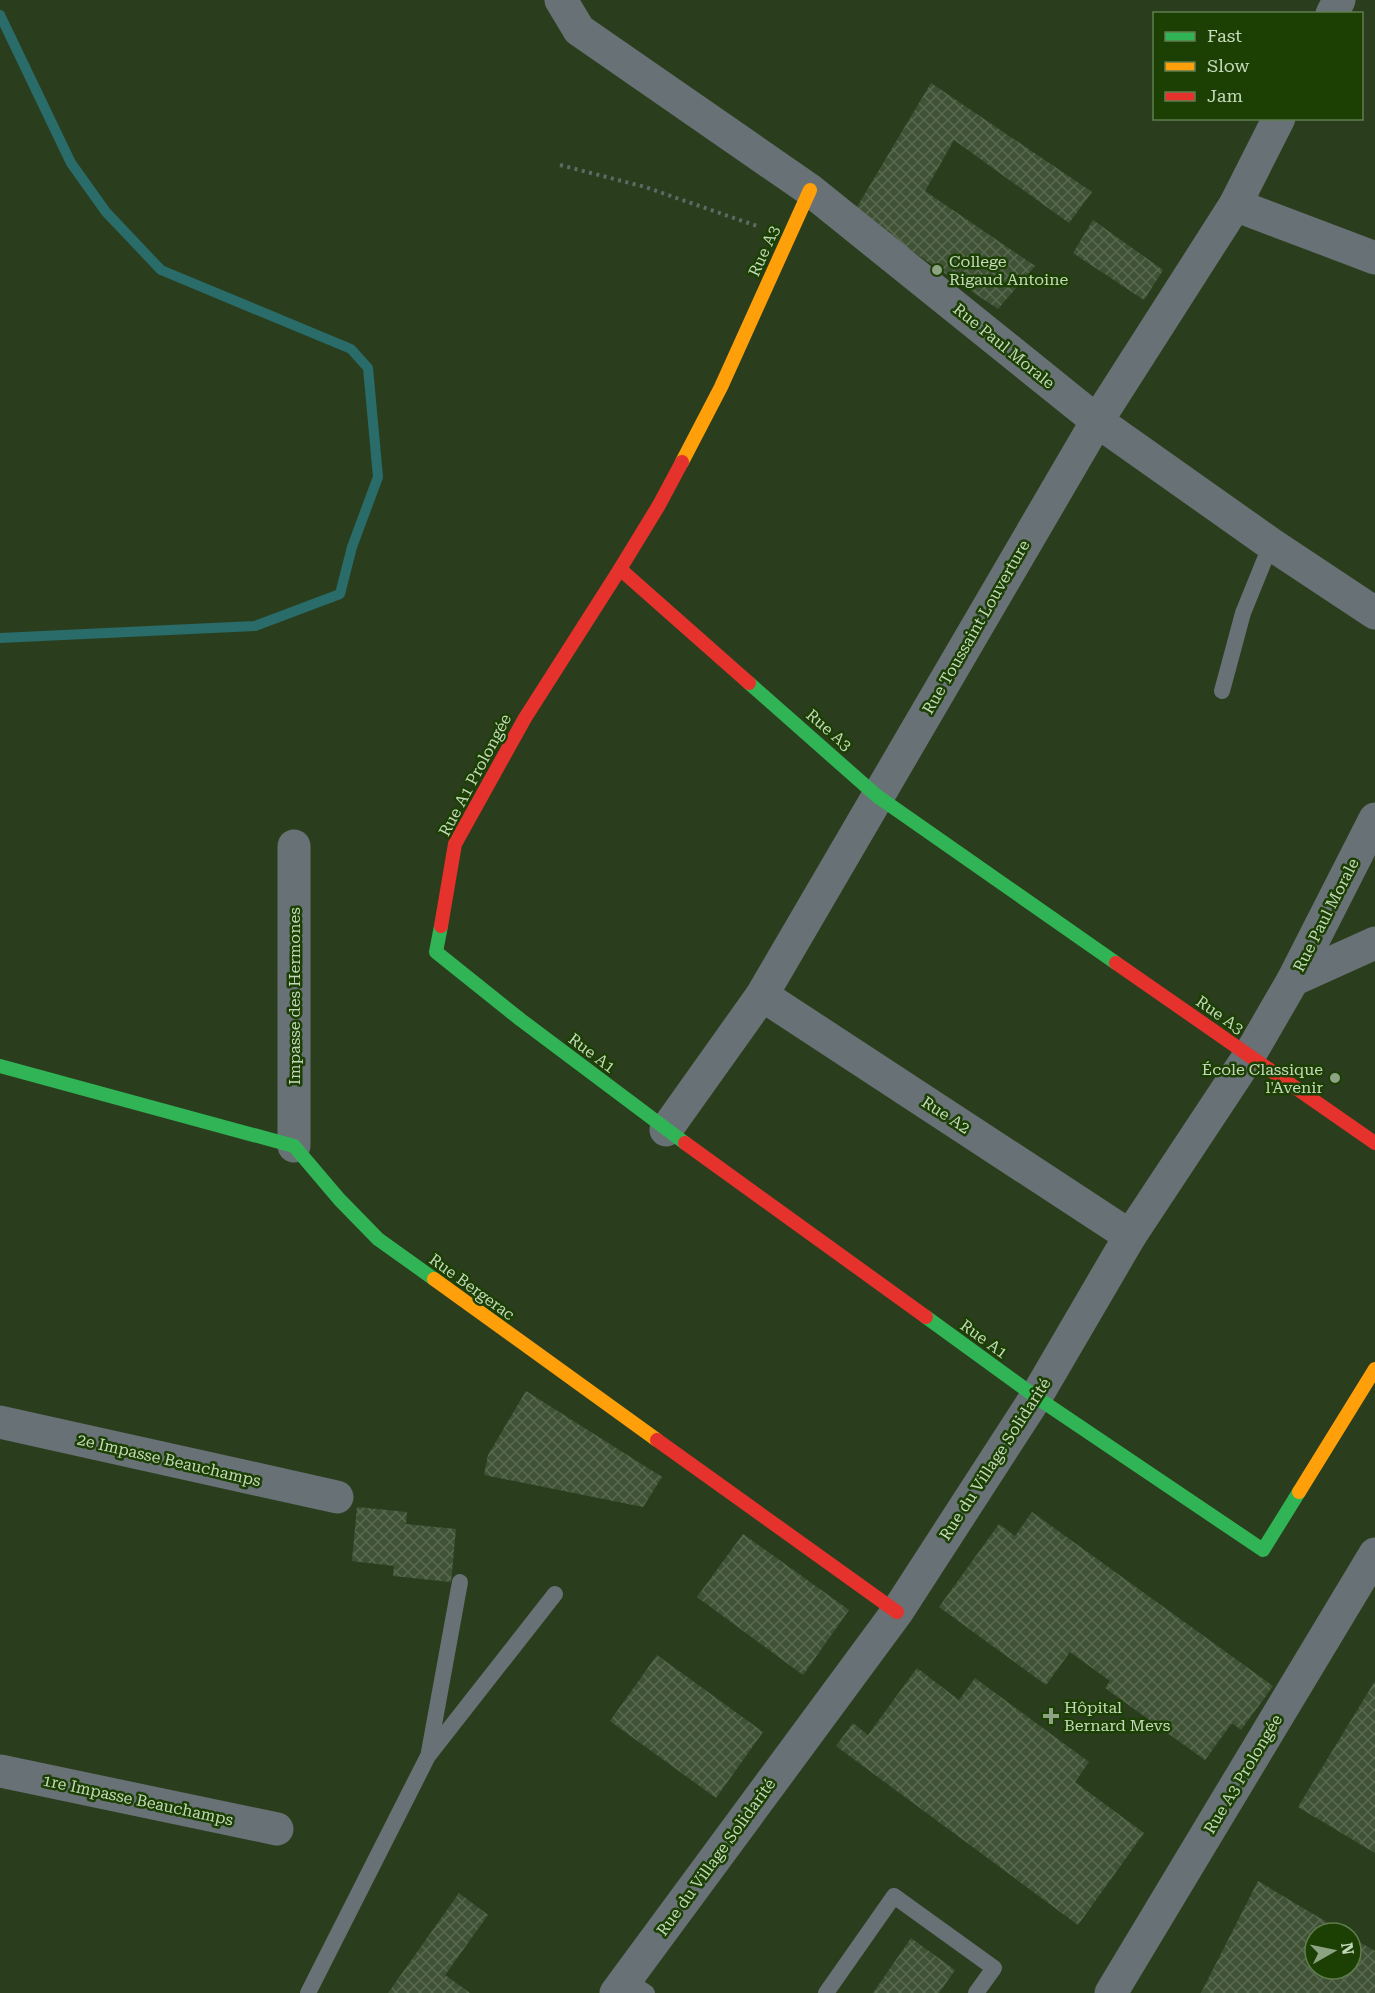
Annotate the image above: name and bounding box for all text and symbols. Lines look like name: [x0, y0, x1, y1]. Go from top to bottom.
legend: [1153, 12, 1363, 120]
text: Fast: [1207, 25, 1242, 46]
text: Slow: [1207, 55, 1249, 76]
text: Jam: [1207, 85, 1243, 106]
street label: Rue A3: [744, 223, 784, 279]
place label: College Rigaud Antoine: [949, 252, 1069, 289]
marker: College Rigaud Antoine: [930, 263, 944, 277]
street label: Rue Paul Morale: [950, 299, 1059, 393]
street label: Rue Toussaint Louverture: [918, 536, 1034, 717]
street label: Rue A3: [802, 705, 856, 755]
street label: Rue A1 Prolongée: [435, 710, 515, 839]
street label: Rue Paul Morale: [1289, 855, 1363, 975]
street label: Impasse des Hermones: [285, 907, 304, 1085]
street label: Rue A3: [1193, 992, 1247, 1038]
street label: Rue A1: [565, 1029, 619, 1077]
place label: École Classique l'Avenir: [1202, 1060, 1323, 1097]
marker: École Classique l'Avenir: [1328, 1071, 1342, 1085]
street label: Rue A2: [918, 1092, 974, 1138]
street label: Rue Bergerac: [426, 1250, 518, 1324]
street label: Rue A1: [957, 1316, 1011, 1363]
street label: Rue du Village Solidarité: [935, 1374, 1055, 1544]
street label: 2e Impasse Beauchamps: [75, 1430, 263, 1490]
place label: Hôpital Bernard Mevs: [1064, 1698, 1171, 1735]
marker: Hôpital Bernard Mevs: [1042, 1707, 1060, 1725]
street label: Rue A3 Prolongée: [1200, 1711, 1286, 1837]
street label: 1re Impasse Beauchamps: [41, 1771, 235, 1830]
street label: Rue du Village Solidarité: [653, 1775, 780, 1939]
north arrow: [1303, 1921, 1363, 1981]
text: N: [1337, 1941, 1358, 1956]

